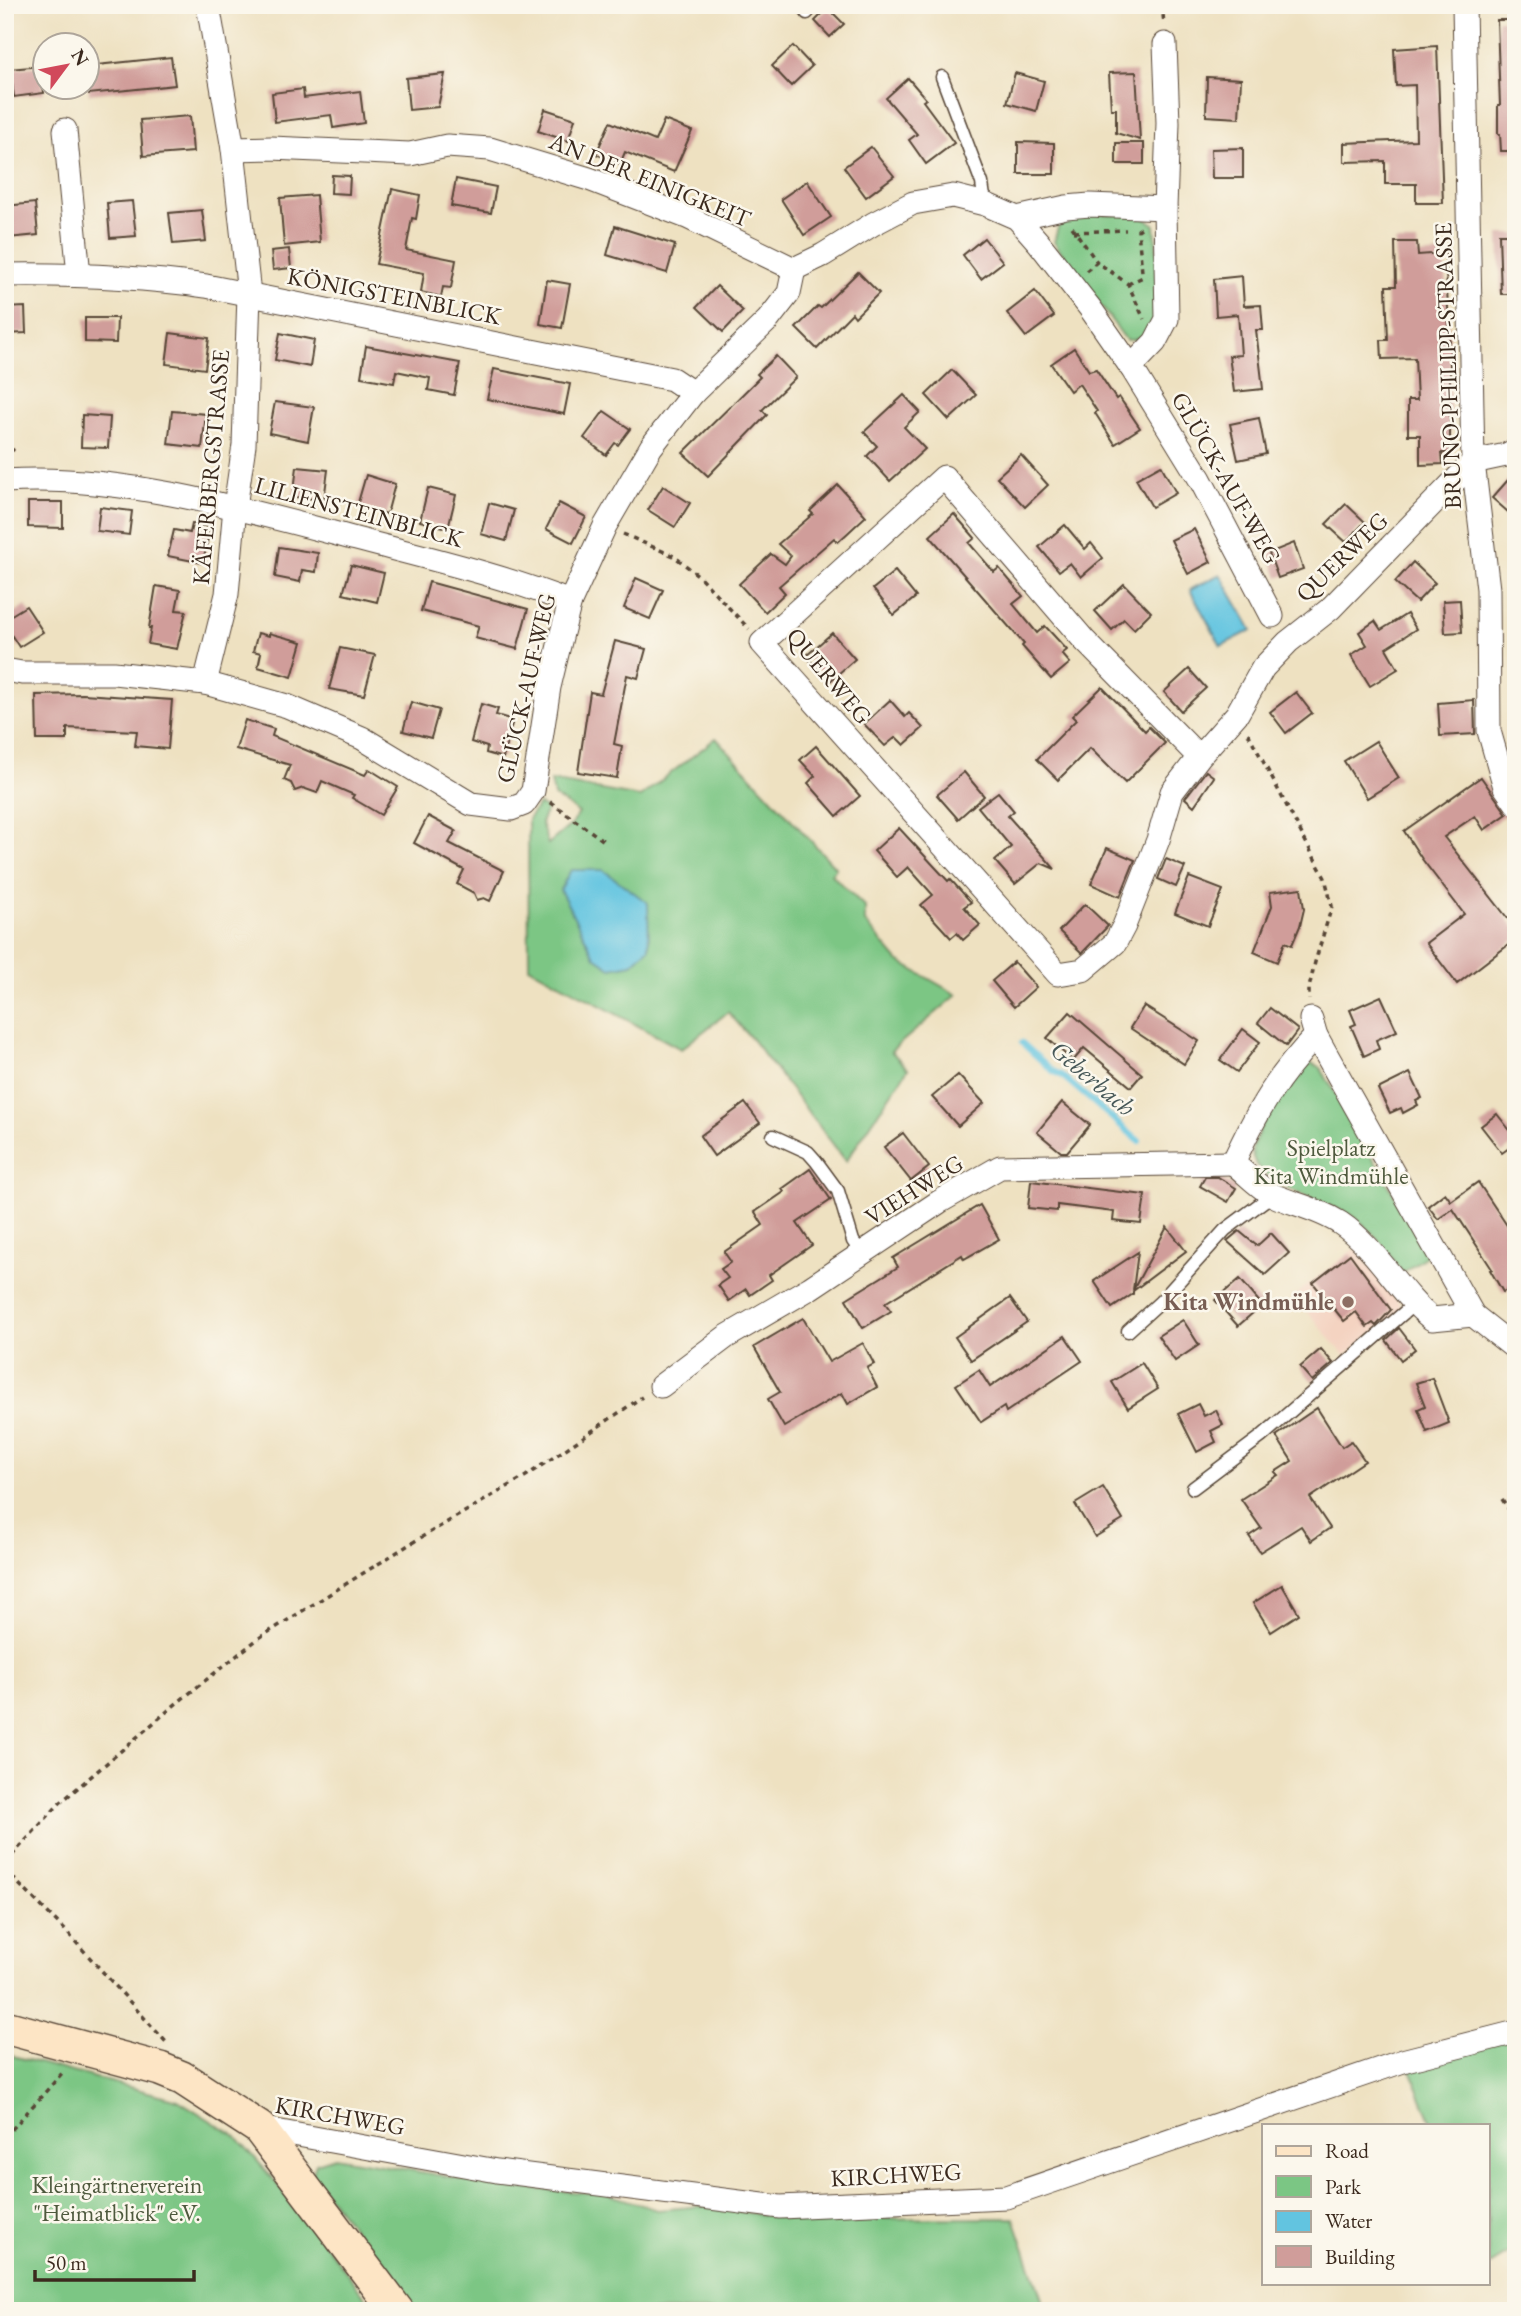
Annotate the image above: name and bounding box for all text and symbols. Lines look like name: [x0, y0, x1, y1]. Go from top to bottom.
north arrow: [32, 32, 102, 102]
text: N: [65, 44, 95, 71]
street label: AN DER EINIGKEIT: [544, 125, 756, 234]
street label: BRUNO-PHILIPP-STRASSE: [1427, 222, 1468, 510]
street label: KÖNIGSTEINBLICK: [285, 260, 504, 332]
street label: KÄFERBERGSTRASSE: [185, 348, 236, 586]
street label: GLÜCK-AUF-WEG: [1165, 386, 1288, 569]
street label: LILIENSTEINBLICK: [252, 469, 467, 554]
street label: QUERWEG: [1289, 505, 1394, 608]
street label: GLÜCK-AUF-WEG: [489, 590, 562, 786]
street label: QUERWEG: [780, 621, 879, 730]
water label: Geberbach: [1043, 1032, 1143, 1124]
park label: Spielplatz Kita Windmühle: [1253, 1132, 1409, 1191]
street label: VIEHWEG: [859, 1147, 969, 1232]
place label: Kita Windmühle: [1163, 1286, 1334, 1317]
marker: Kita Windmühle: [1340, 1294, 1356, 1310]
street label: KIRCHWEG: [273, 2089, 407, 2142]
legend: [1262, 2124, 1490, 2284]
text: Road: [1325, 2137, 1369, 2164]
street label: KIRCHWEG: [830, 2156, 962, 2193]
park label: Kleingärtnerverein "Heimatblick" e.V.: [32, 2169, 203, 2228]
text: Park: [1325, 2173, 1362, 2200]
text: Water: [1325, 2207, 1372, 2234]
scale bar: [35, 2239, 194, 2283]
text: Building: [1325, 2243, 1395, 2270]
text: 50 m: [46, 2249, 87, 2276]

